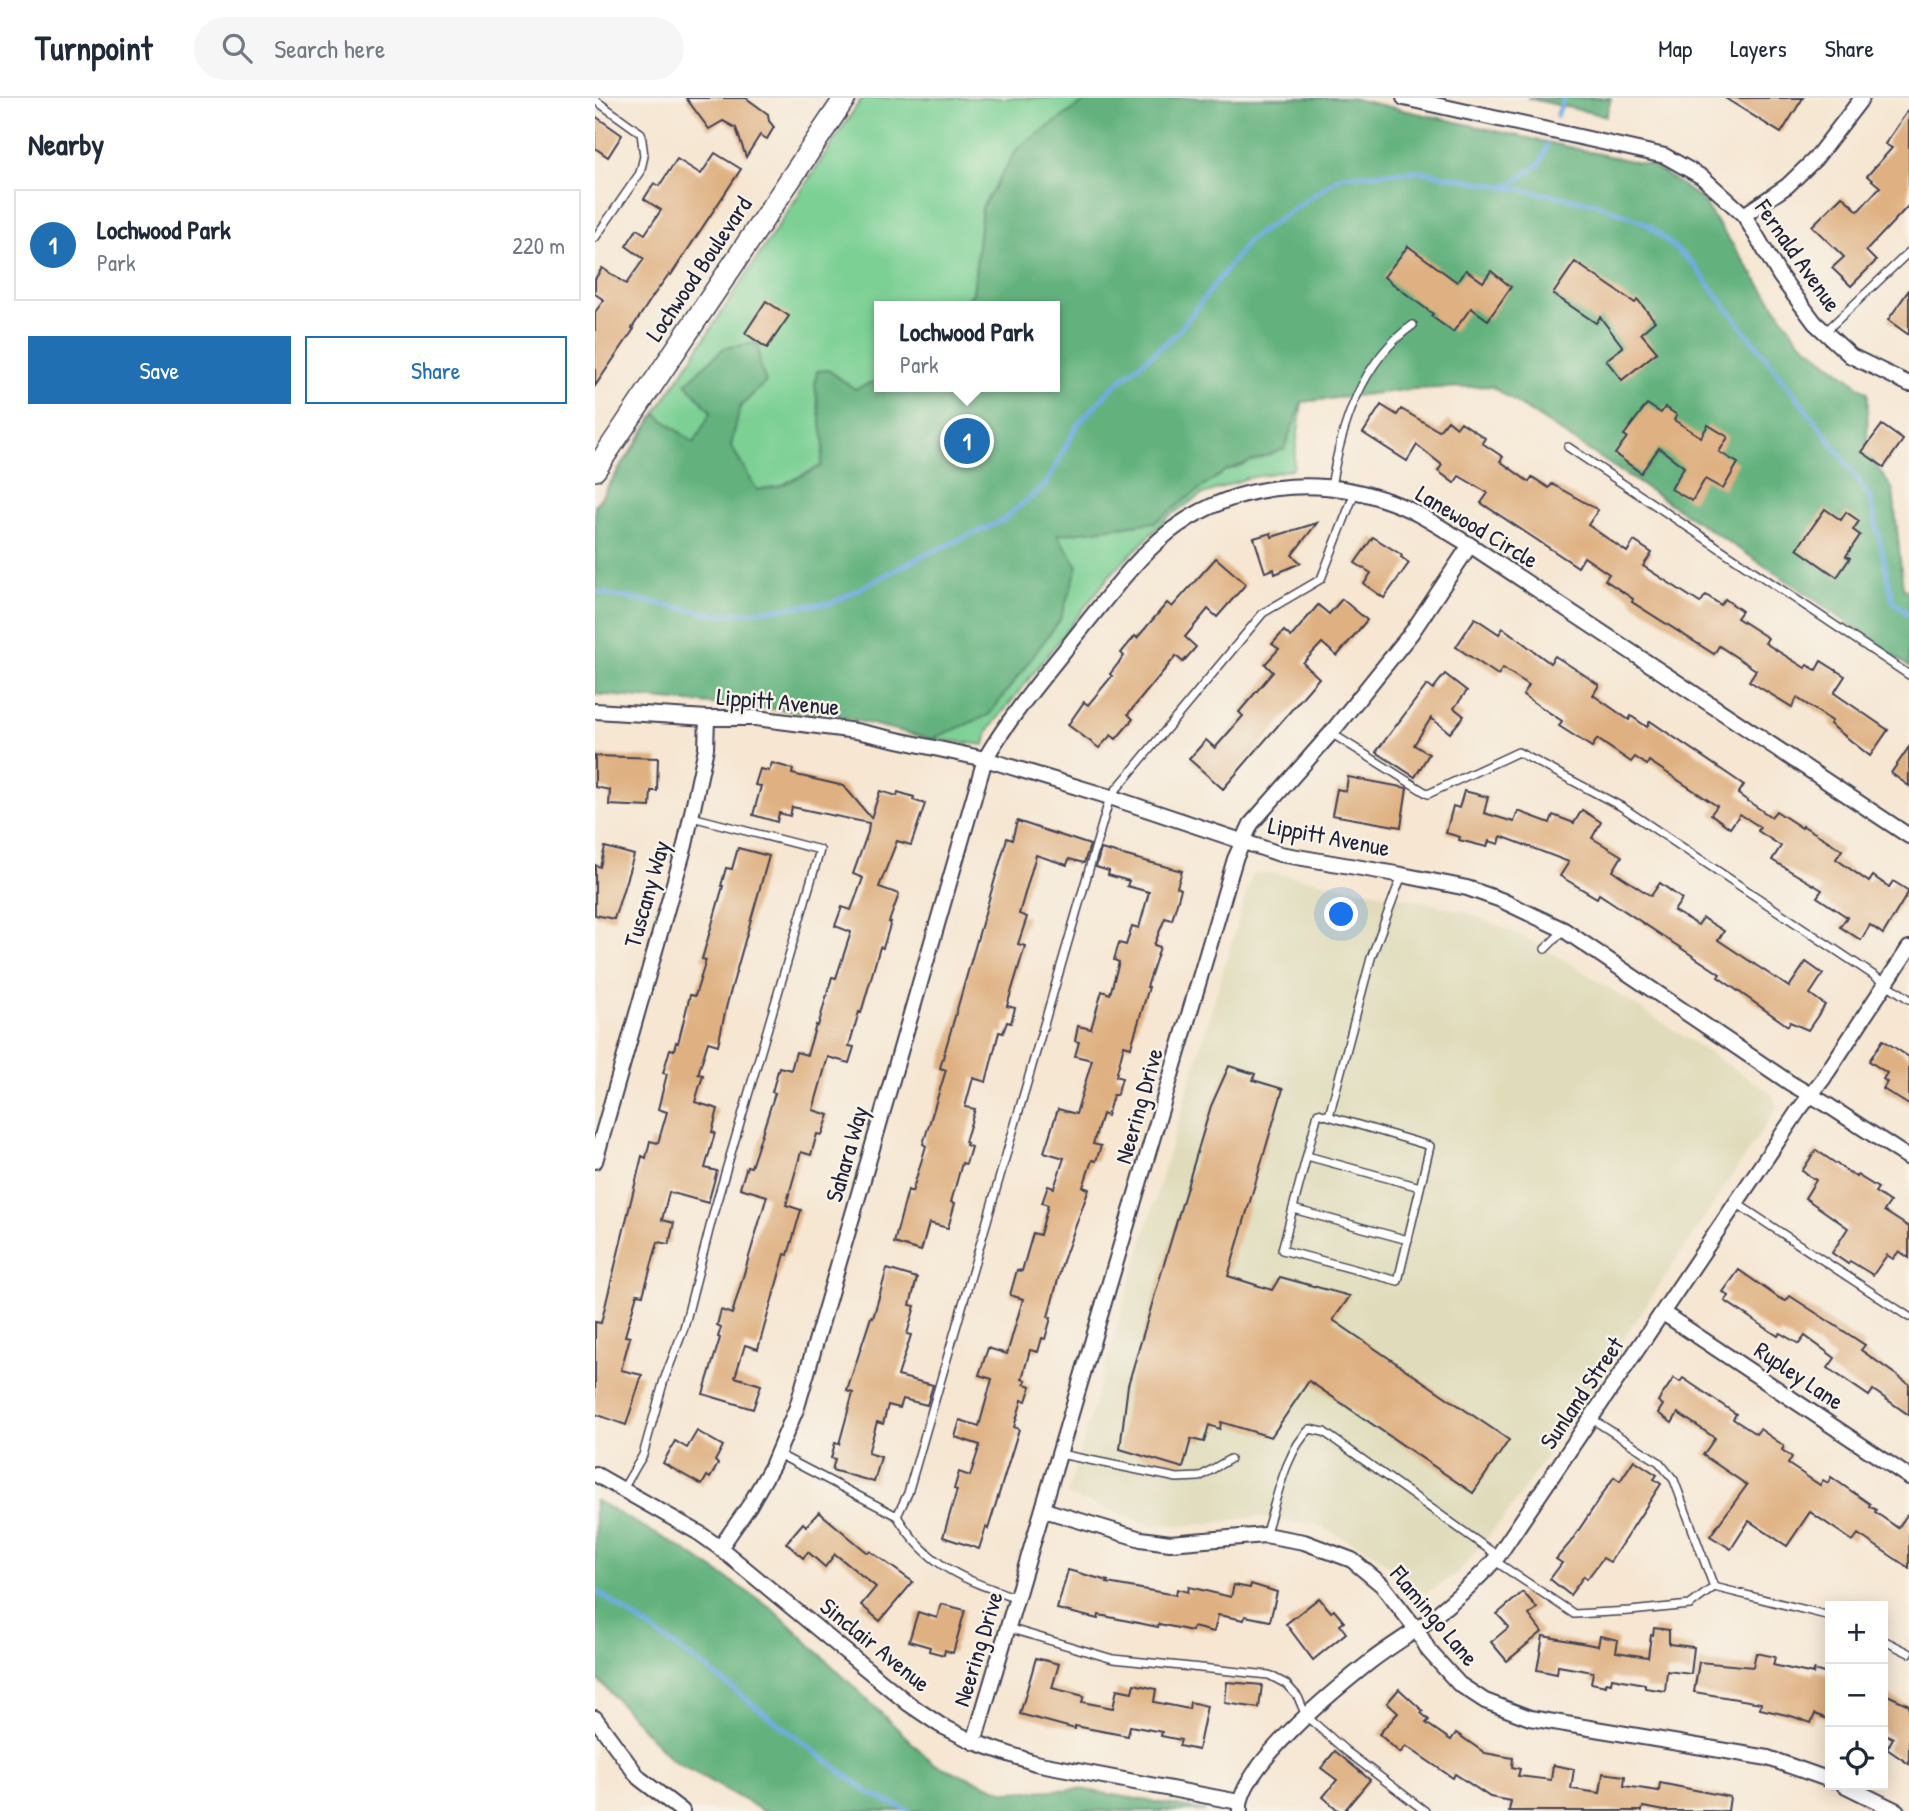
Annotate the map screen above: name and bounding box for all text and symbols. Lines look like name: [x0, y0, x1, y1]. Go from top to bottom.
search box: [194, 17, 684, 80]
text: Turnpoint: [35, 26, 152, 70]
icon: search: [218, 29, 256, 67]
text: Search here: [274, 31, 385, 66]
text: Map: [1658, 32, 1692, 64]
text: Layers: [1730, 32, 1787, 64]
text: Share: [1825, 32, 1874, 64]
text: Nearby: [28, 124, 104, 164]
street label: Lochwood Boulevard: [638, 190, 758, 347]
street label: Fernald Avenue: [1748, 192, 1850, 318]
text: Lochwood Park: [97, 212, 231, 247]
text: 1: [49, 230, 57, 261]
text: 220 m: [512, 230, 565, 261]
text: Park: [97, 247, 135, 278]
popup: [874, 301, 1060, 392]
text: Lochwood Park: [900, 314, 1034, 349]
button: Save: [28, 336, 291, 404]
button: Share: [305, 336, 567, 404]
text: Park: [900, 349, 939, 380]
pin: 1: [944, 415, 990, 467]
street label: Lanewood Circle: [1411, 477, 1545, 575]
street label: Lippitt Avenue: [715, 680, 841, 722]
street label: Lippitt Avenue: [1266, 809, 1393, 864]
street label: Tuscany Way: [616, 837, 677, 951]
your location: [1324, 897, 1358, 931]
street label: Neering Drive: [1106, 1044, 1170, 1167]
street label: Sahara Way: [817, 1102, 875, 1205]
street label: Sunland Street: [1532, 1329, 1631, 1455]
street label: Rupley Lane: [1749, 1334, 1851, 1417]
street label: Flamingo Lane: [1383, 1558, 1486, 1673]
street label: Neering Drive: [944, 1587, 1010, 1710]
street label: Sinclair Avenue: [814, 1590, 938, 1699]
map controls: [1825, 1601, 1888, 1790]
button: +: [1825, 1601, 1888, 1664]
button: −: [1825, 1664, 1888, 1727]
button: locate: [1825, 1727, 1888, 1790]

